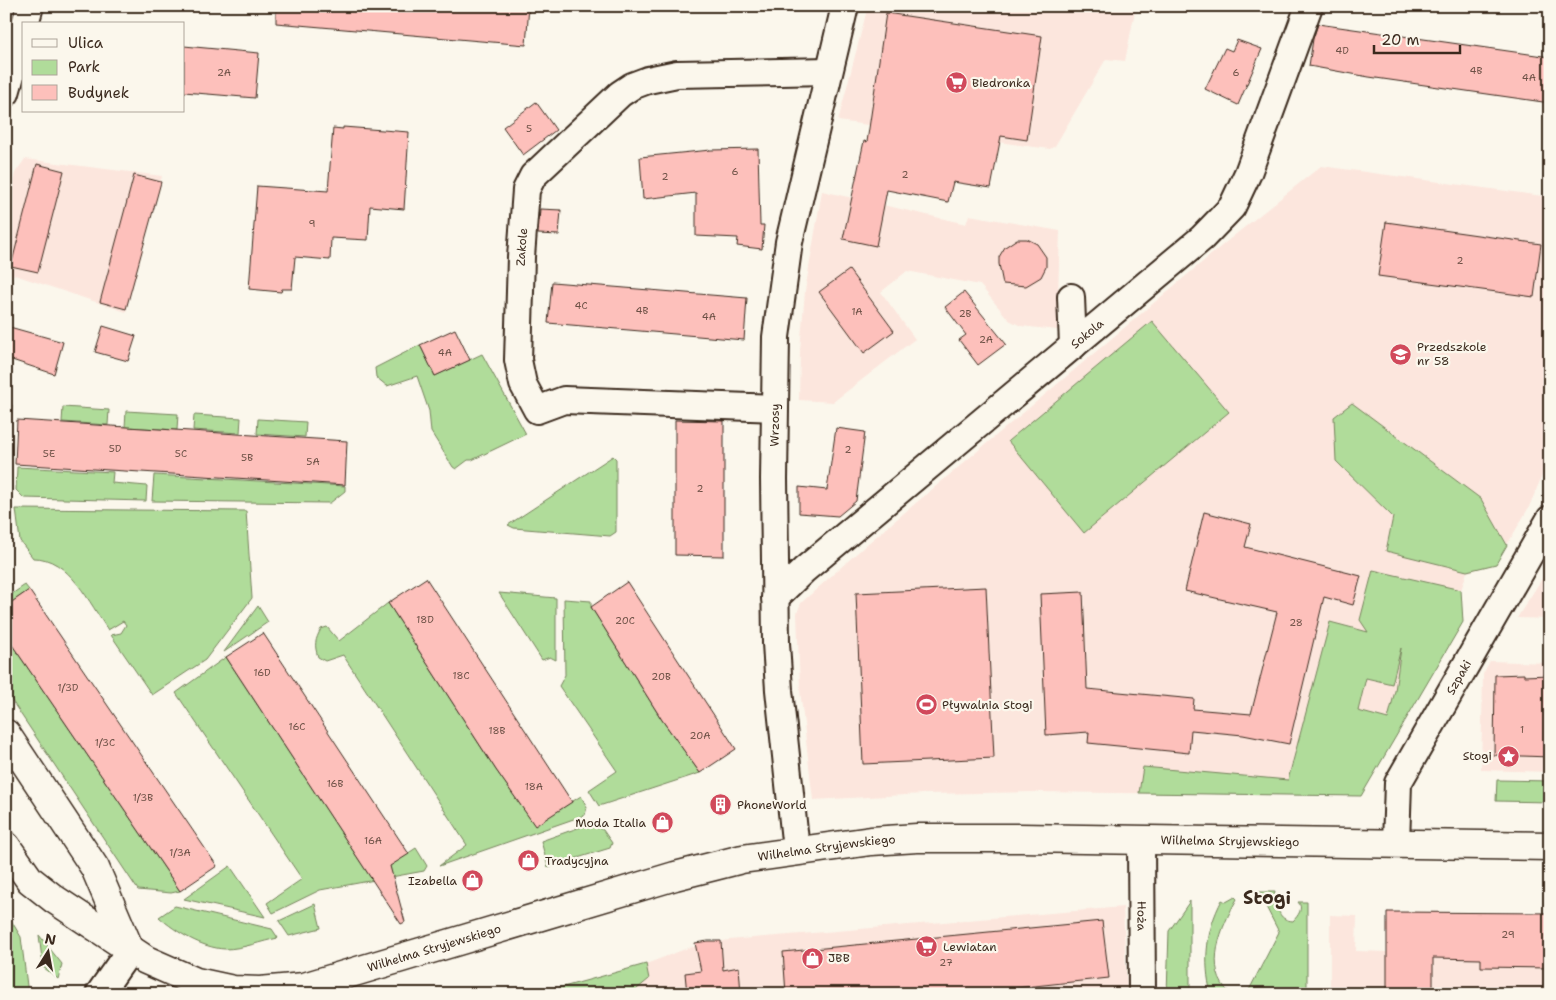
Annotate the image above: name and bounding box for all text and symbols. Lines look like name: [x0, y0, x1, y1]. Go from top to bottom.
legend: [22, 22, 185, 112]
scale bar: [1374, 22, 1460, 54]
text: 20 m: [1381, 30, 1420, 50]
text: Ulica: [68, 33, 104, 53]
house number: 4D: [1335, 44, 1349, 57]
text: Park: [68, 57, 100, 77]
house number: 4B: [1470, 64, 1483, 77]
house number: 2A: [217, 66, 231, 79]
house number: 6: [1233, 66, 1240, 79]
supermarket icon: Biedronka: [944, 71, 968, 95]
house number: 4A: [1522, 71, 1536, 84]
place label: Biedronka: [972, 75, 1031, 91]
text: Budynek: [68, 83, 129, 103]
house number: 5: [526, 122, 532, 135]
house number: 6: [732, 165, 739, 178]
house number: 2: [902, 168, 909, 181]
house number: 2: [662, 170, 669, 183]
house number: 9: [309, 217, 316, 230]
street label: Zakole: [513, 227, 531, 266]
house number: 2: [1457, 254, 1464, 267]
house number: 4C: [574, 299, 588, 312]
house number: 4B: [636, 304, 649, 317]
house number: 1A: [851, 305, 863, 318]
house number: 2B: [959, 307, 971, 320]
house number: 4A: [702, 310, 716, 323]
street label: Sokola: [1067, 315, 1107, 352]
house number: 2A: [979, 333, 993, 346]
place label: Przedszkole nr 58: [1417, 339, 1487, 369]
school or university icon: Przedszkole nr 58: [1389, 342, 1413, 366]
house number: 4A: [438, 346, 452, 359]
street label: Wrzosy: [766, 403, 783, 447]
house number: 5D: [109, 442, 122, 455]
house number: 2: [845, 443, 852, 456]
house number: 5E: [43, 447, 55, 460]
house number: 5C: [175, 447, 187, 460]
house number: 5B: [241, 451, 253, 464]
house number: 5A: [306, 455, 320, 468]
house number: 2: [697, 482, 704, 495]
house number: 18D: [416, 613, 434, 626]
house number: 20C: [615, 614, 635, 627]
house number: 28: [1289, 616, 1303, 629]
street label: Szpaki: [1443, 657, 1475, 698]
house number: 16D: [253, 666, 271, 679]
house number: 18C: [452, 669, 470, 682]
house number: 20B: [651, 670, 671, 683]
house number: 1/3D: [58, 681, 79, 694]
sports icon: Pływalnia Stogi: [914, 693, 938, 717]
place label: Pływalnia Stogi: [942, 697, 1033, 713]
house number: 16C: [289, 720, 305, 733]
house number: 1: [1520, 723, 1524, 736]
house number: 18B: [489, 724, 506, 737]
house number: 20A: [690, 729, 710, 742]
house number: 1/3C: [95, 736, 115, 749]
place icon: Stogi: [1496, 744, 1520, 768]
place label: Stogi: [1463, 748, 1492, 764]
house number: 16B: [327, 777, 343, 790]
house number: 18A: [525, 780, 543, 793]
house number: 1/3B: [133, 791, 153, 804]
building icon: PhoneWorld: [709, 793, 733, 817]
place label: PhoneWorld: [737, 797, 807, 813]
shop icon: Moda Italia: [650, 811, 674, 835]
place label: Moda Italia: [575, 815, 647, 831]
street label: Wilhelma Stryjewskiego: [757, 831, 896, 865]
street label: Wilhelma Stryjewskiego: [1160, 832, 1299, 850]
house number: 16A: [364, 834, 382, 847]
house number: 1/3A: [169, 846, 191, 859]
shop icon: Tradycyjna: [517, 849, 541, 873]
place label: Tradycyjna: [545, 853, 609, 869]
shop icon: Izabella: [461, 869, 485, 893]
place label: Izabella: [408, 873, 458, 889]
district label: Stogi: [1243, 886, 1291, 910]
street label: Hoża: [1133, 901, 1150, 932]
street label: Wilhelma Stryjewskiego: [365, 921, 503, 976]
north arrow: [22, 928, 72, 978]
house number: 29: [1501, 928, 1515, 941]
text: N: [43, 929, 58, 949]
supermarket icon: Lewiatan: [915, 935, 939, 959]
place label: Lewiatan: [943, 939, 997, 955]
shop icon: JBB: [800, 946, 824, 970]
place label: JBB: [828, 950, 850, 966]
house number: 27: [939, 956, 953, 969]

